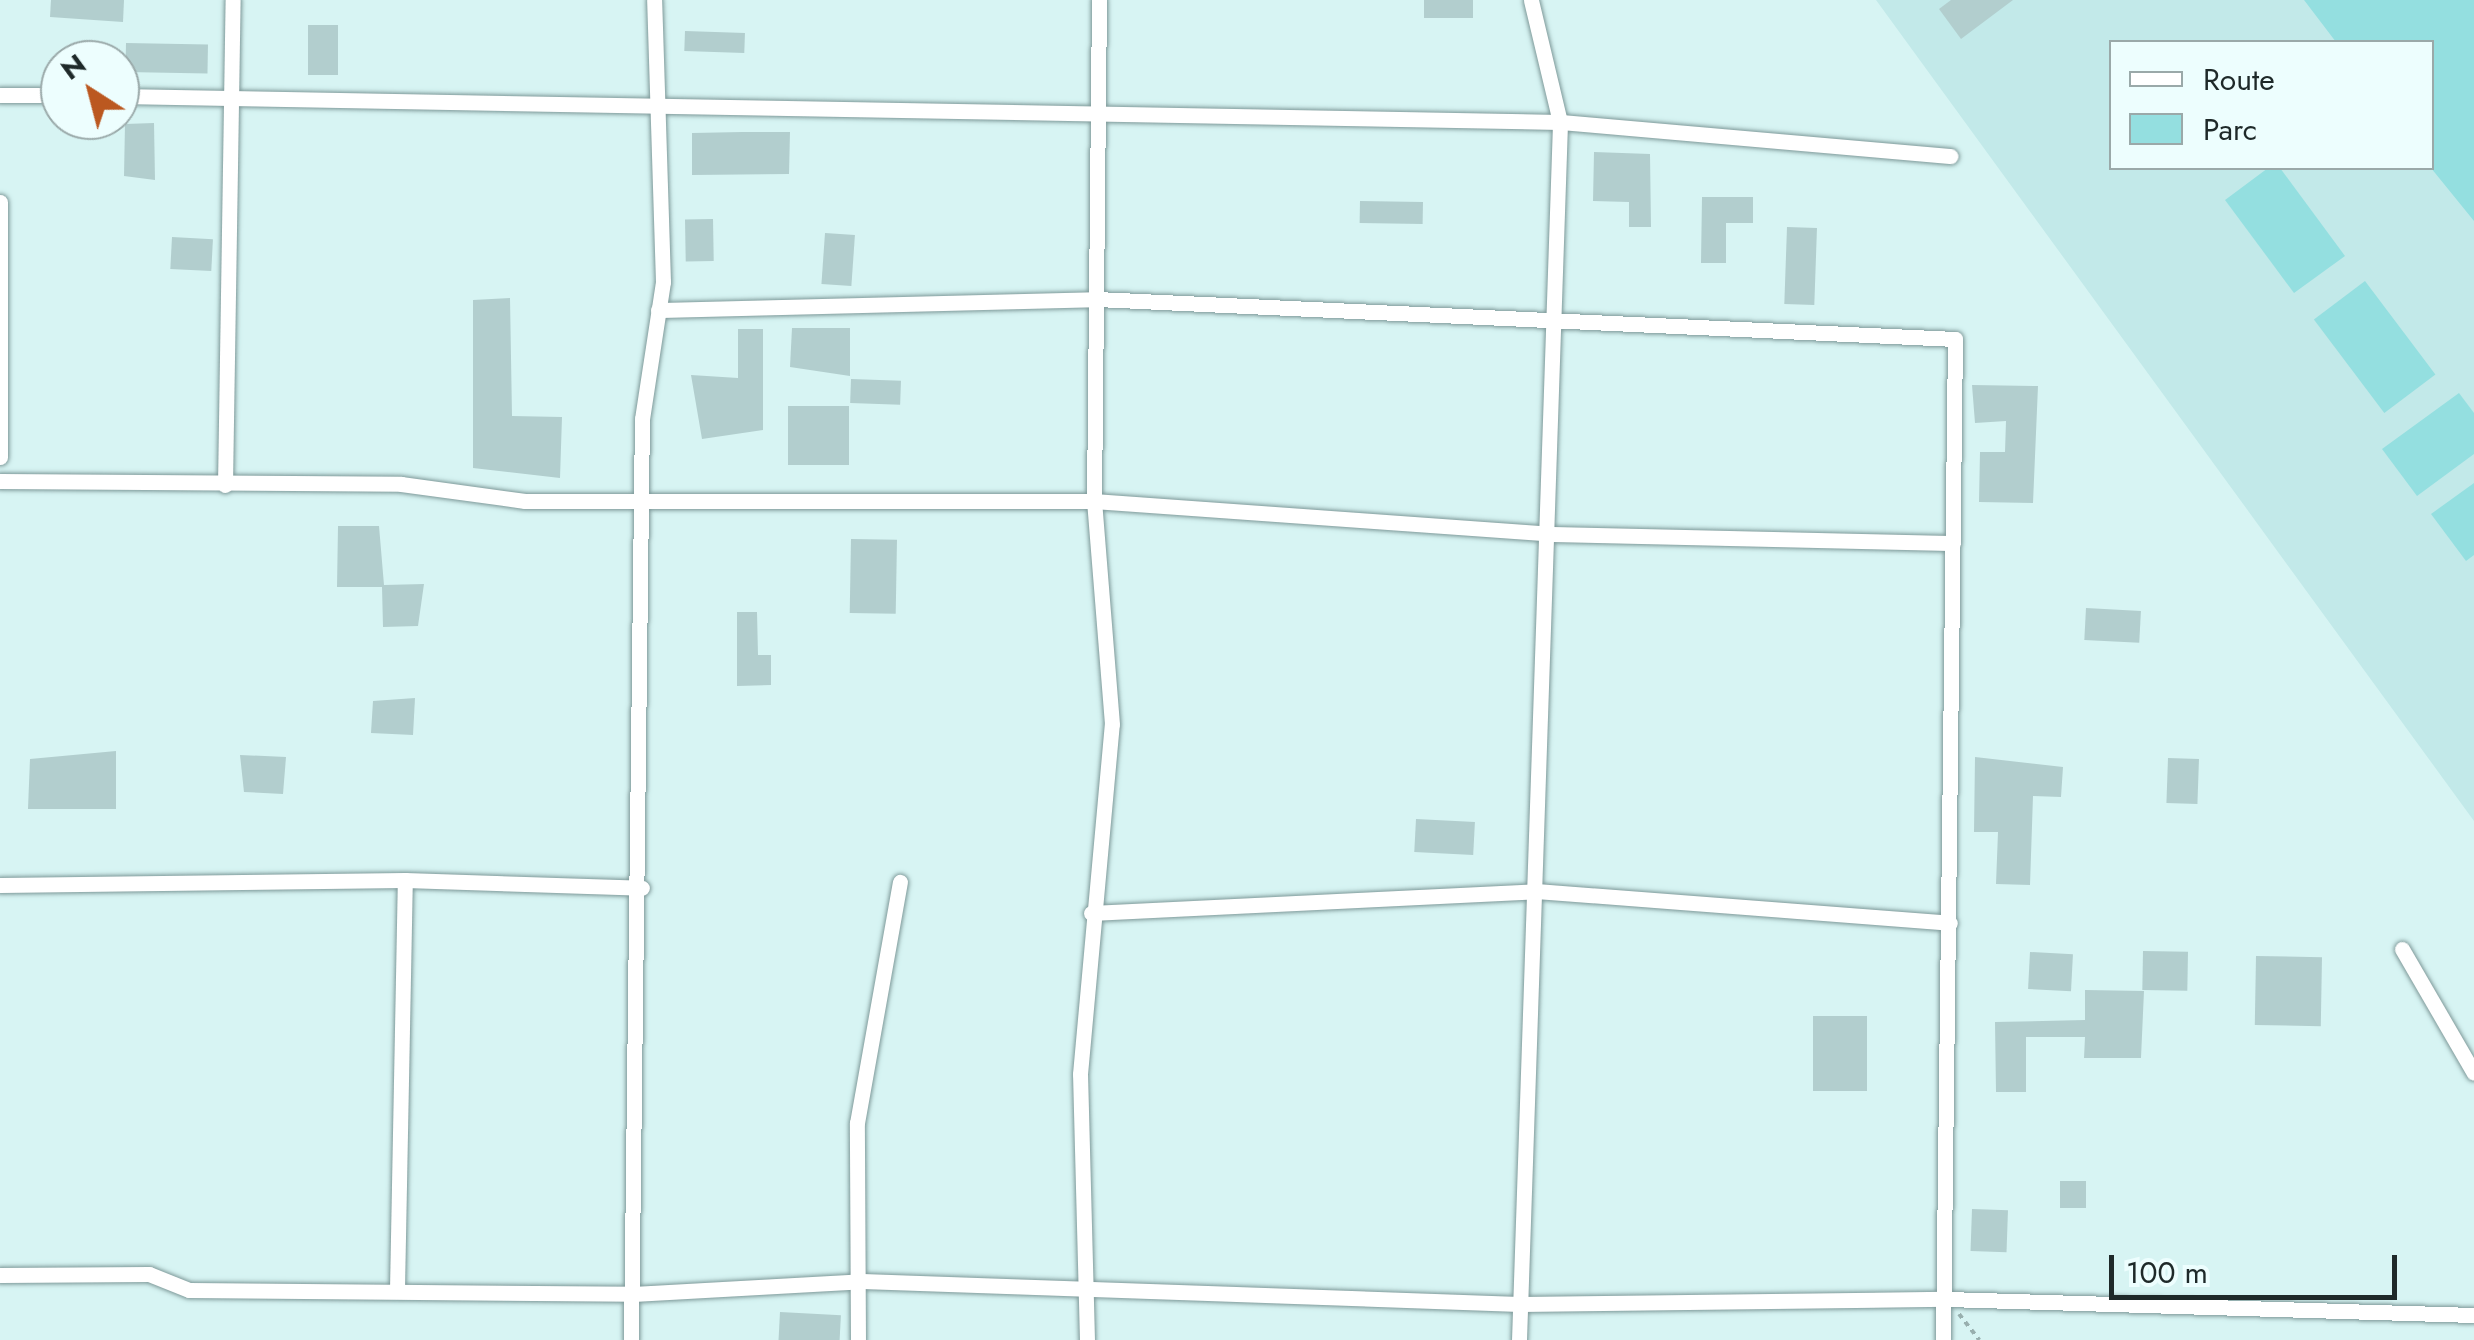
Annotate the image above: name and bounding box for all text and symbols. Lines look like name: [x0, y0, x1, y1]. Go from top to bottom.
north arrow: [40, 40, 140, 140]
legend: [2109, 40, 2434, 170]
text: N: [52, 44, 94, 90]
text: Route: [2203, 58, 2275, 101]
text: Parc: [2203, 108, 2257, 151]
scale bar: [2114, 1235, 2402, 1297]
text: 100 m: [2126, 1251, 2208, 1294]

